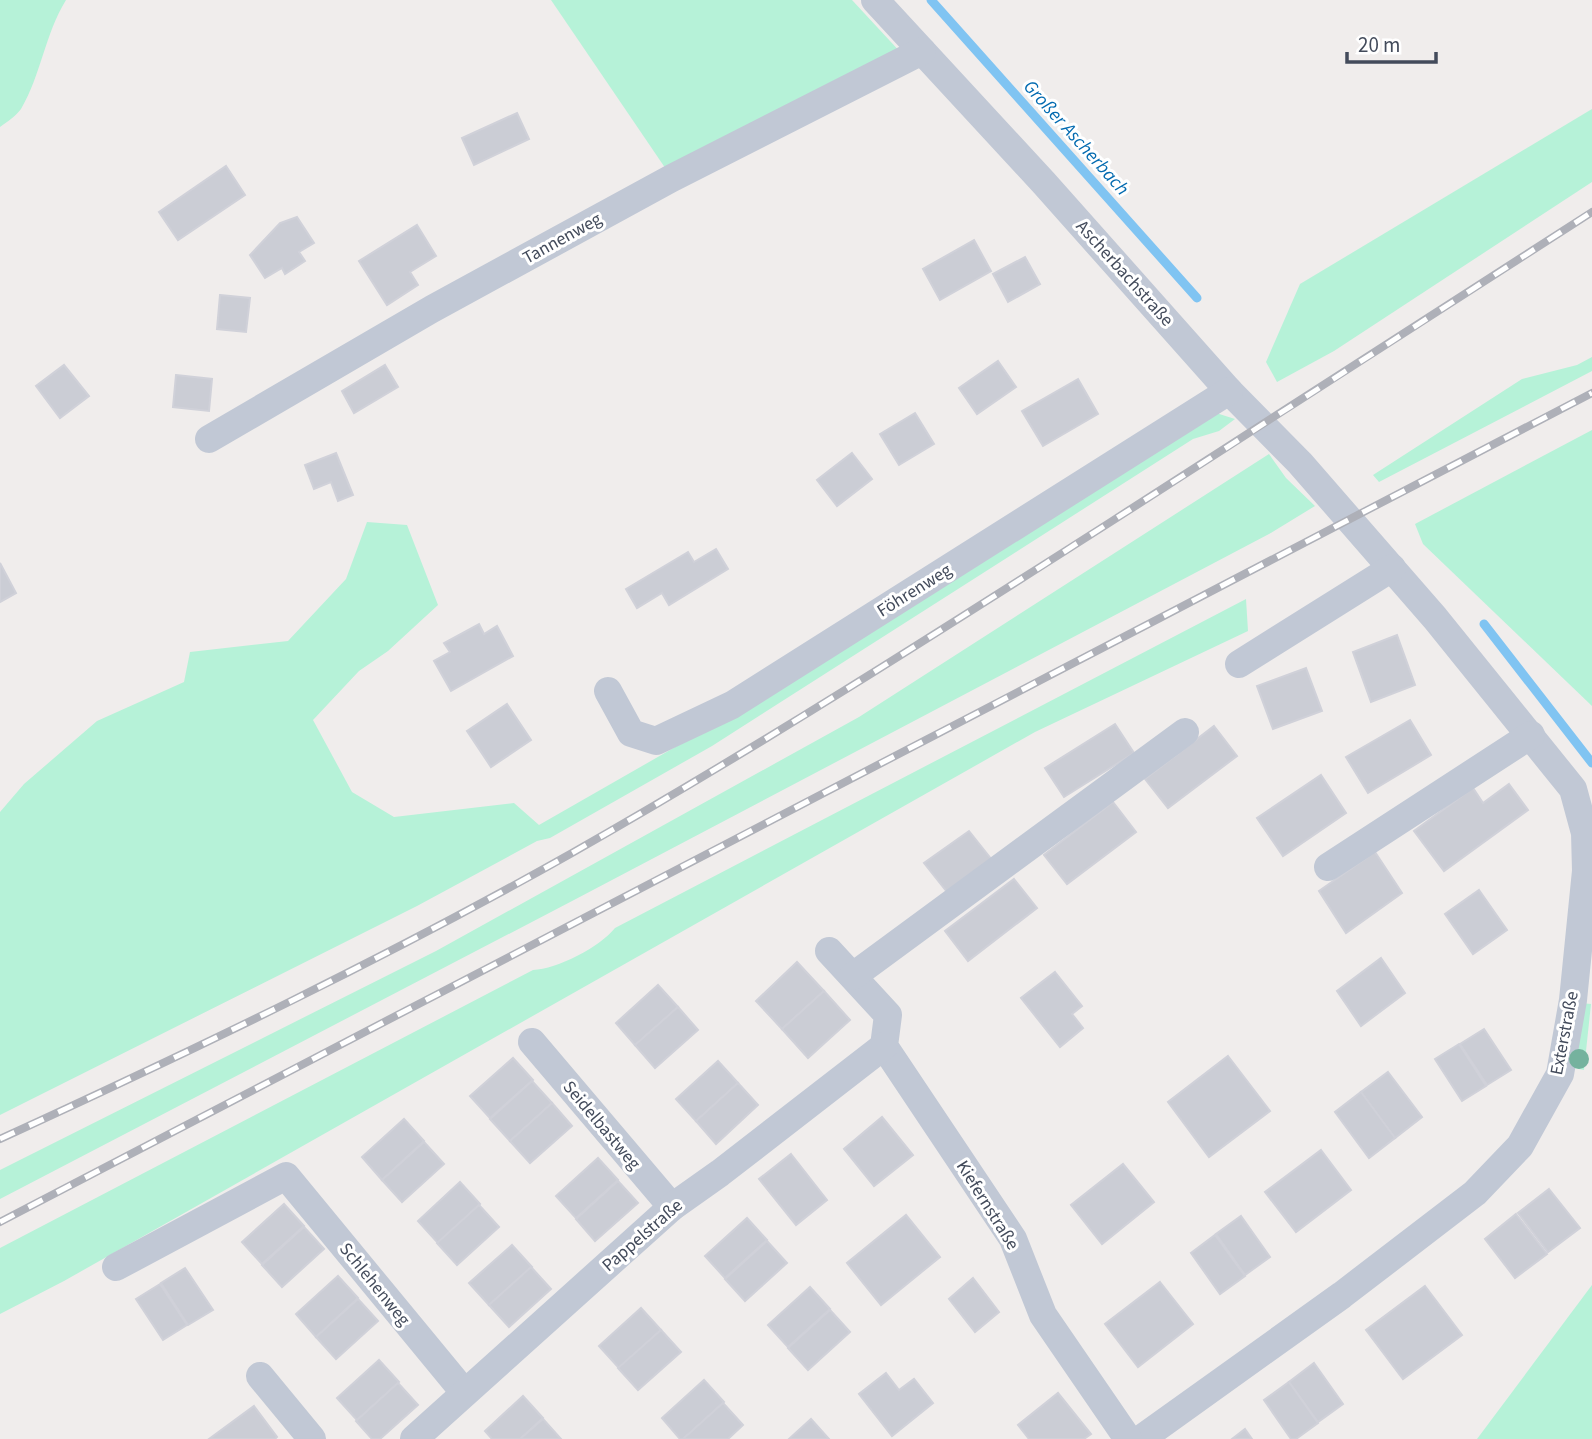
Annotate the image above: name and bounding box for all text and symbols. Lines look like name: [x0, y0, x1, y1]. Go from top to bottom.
scale bar: [1347, 21, 1436, 65]
text: 20 m: [1358, 30, 1400, 60]
water label: Großer Ascherbach: [1017, 74, 1135, 202]
street label: Tannenweg: [518, 207, 606, 270]
street label: Ascherbachstraße: [1070, 215, 1179, 332]
street label: Föhrenweg: [872, 558, 956, 623]
street label: Exterstraße: [1544, 989, 1585, 1077]
street label: Seidelbastweg: [557, 1075, 646, 1175]
street label: Kiefernstraße: [950, 1156, 1025, 1255]
street label: Pappelstraße: [597, 1193, 688, 1277]
street label: Schlehenweg: [333, 1237, 416, 1331]

